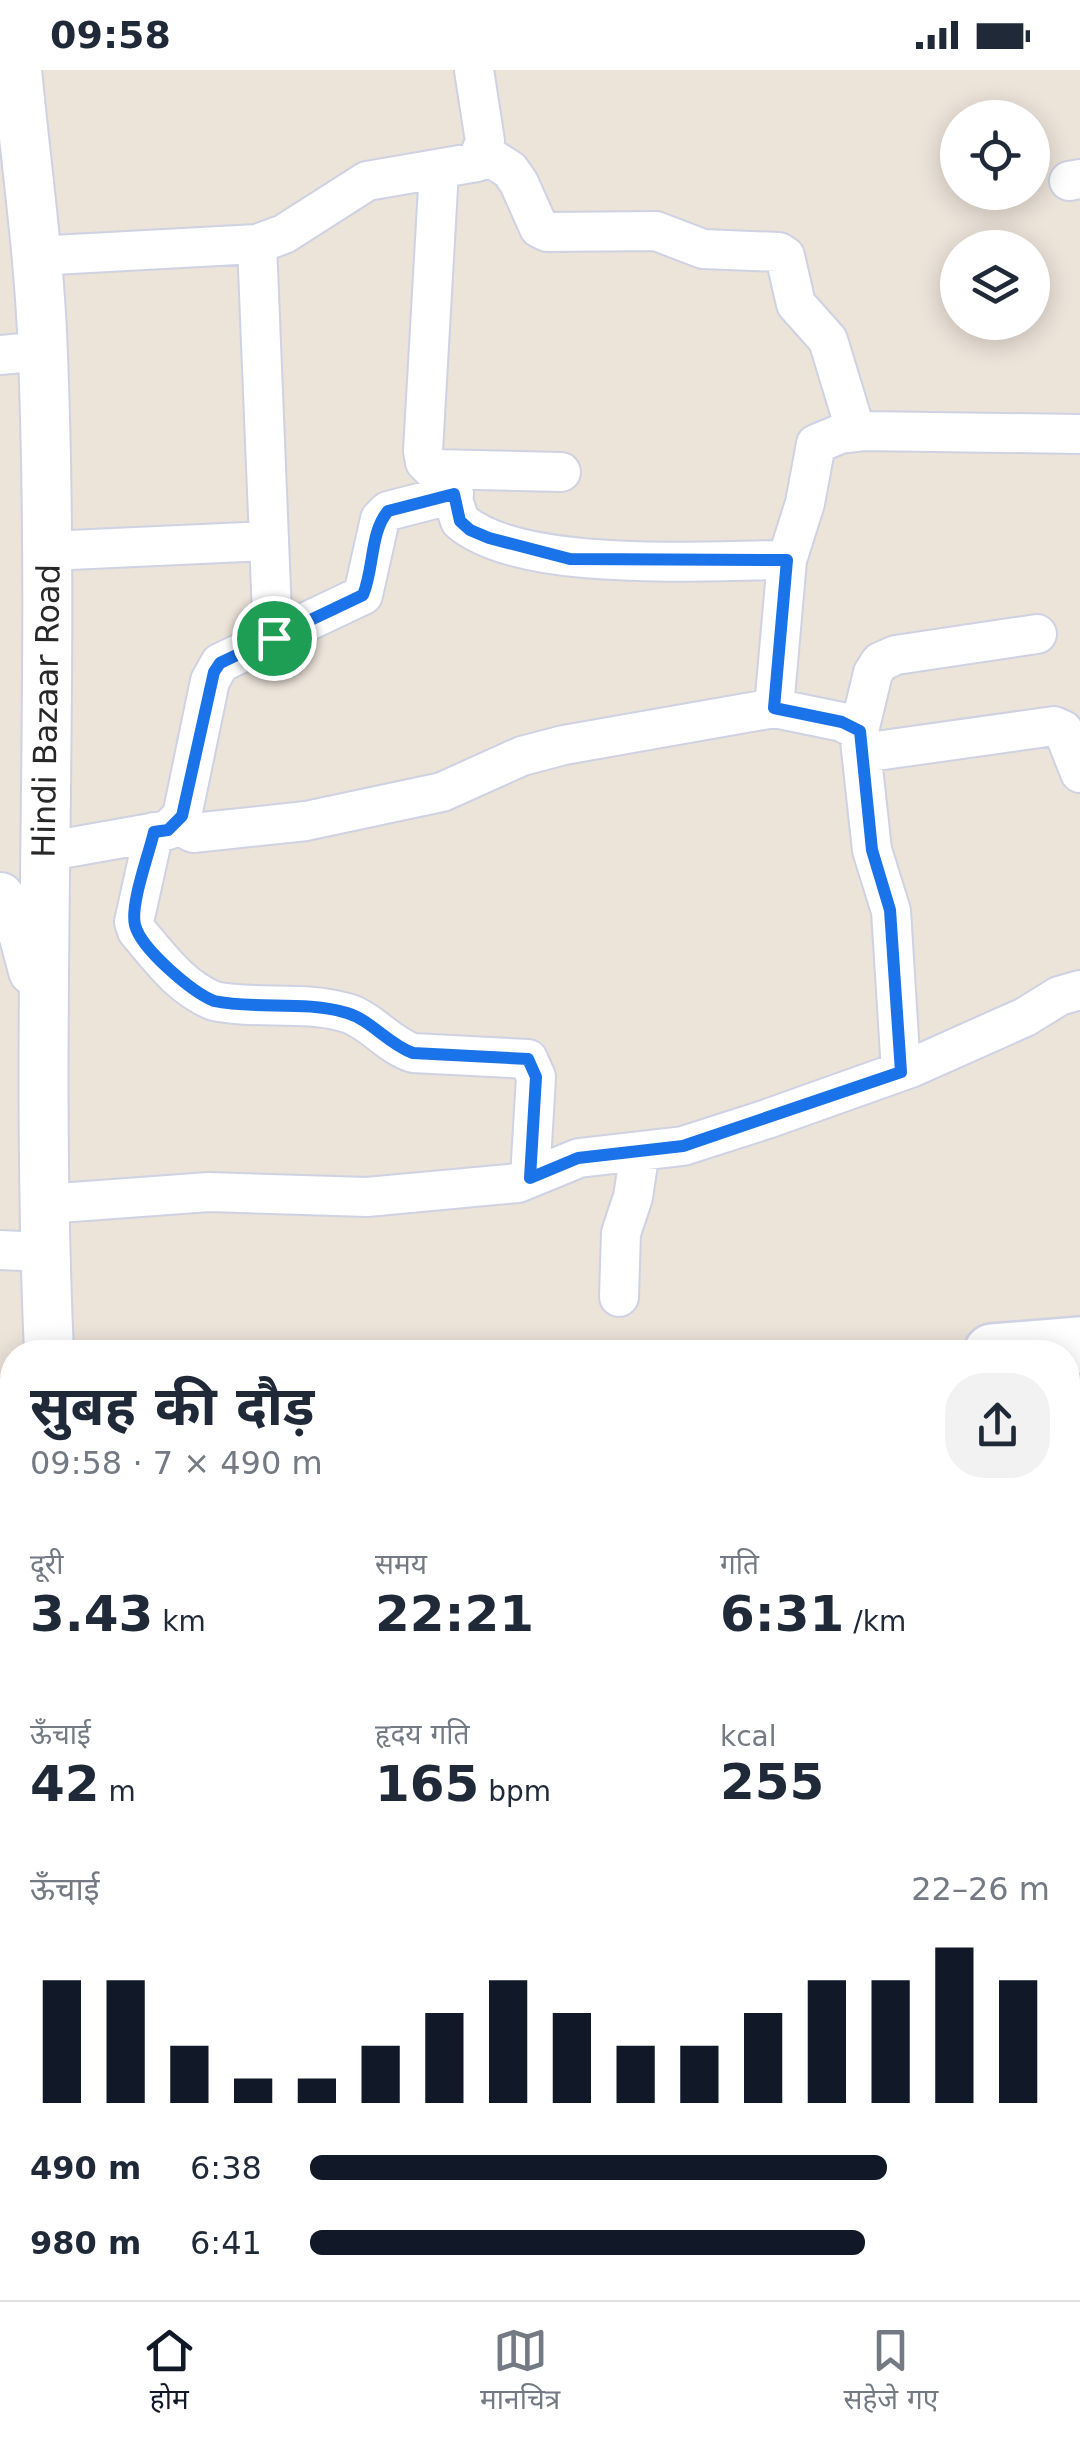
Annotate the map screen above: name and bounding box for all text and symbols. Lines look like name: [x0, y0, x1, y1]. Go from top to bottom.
text: 09:58: [50, 13, 171, 57]
map controls: [940, 100, 1050, 340]
button: locate: [940, 100, 1050, 210]
button: layers: [940, 230, 1050, 340]
street label: Hindi Bazaar Road: [24, 564, 68, 858]
pin: [232, 596, 317, 681]
icon: arrive: [247, 611, 302, 666]
button: share: [945, 1373, 1050, 1478]
text: सुबह की दौड़: [30, 1374, 314, 1438]
text: 09:58 · 7 × 490 m: [30, 1444, 323, 1482]
text: दूरी: [30, 1548, 64, 1581]
text: समय: [375, 1548, 427, 1581]
text: गति: [720, 1548, 759, 1581]
text: 3.43: [30, 1585, 153, 1643]
text: 22:21: [375, 1585, 534, 1643]
text: 6:31: [720, 1585, 844, 1643]
text: km: [153, 1605, 206, 1638]
text: /km: [844, 1605, 906, 1638]
text: ऊँचाई: [30, 1718, 91, 1751]
text: हृदय गति: [375, 1718, 469, 1751]
text: kcal: [720, 1720, 777, 1753]
text: 255: [720, 1753, 824, 1811]
text: 42: [30, 1755, 100, 1813]
text: 165: [375, 1755, 479, 1813]
text: m: [100, 1775, 136, 1808]
text: bpm: [479, 1775, 551, 1808]
text: ऊँचाई: [30, 1870, 99, 1908]
text: 22–26 m: [911, 1870, 1050, 1908]
text: 490 m: [30, 2149, 141, 2187]
text: 6:38: [190, 2149, 262, 2187]
text: 980 m: [30, 2224, 141, 2262]
text: 6:41: [190, 2224, 262, 2262]
tab: होम: [142, 2323, 197, 2420]
tab: मानचित्र: [480, 2323, 560, 2420]
tab: सहेजे गए: [844, 2323, 938, 2420]

